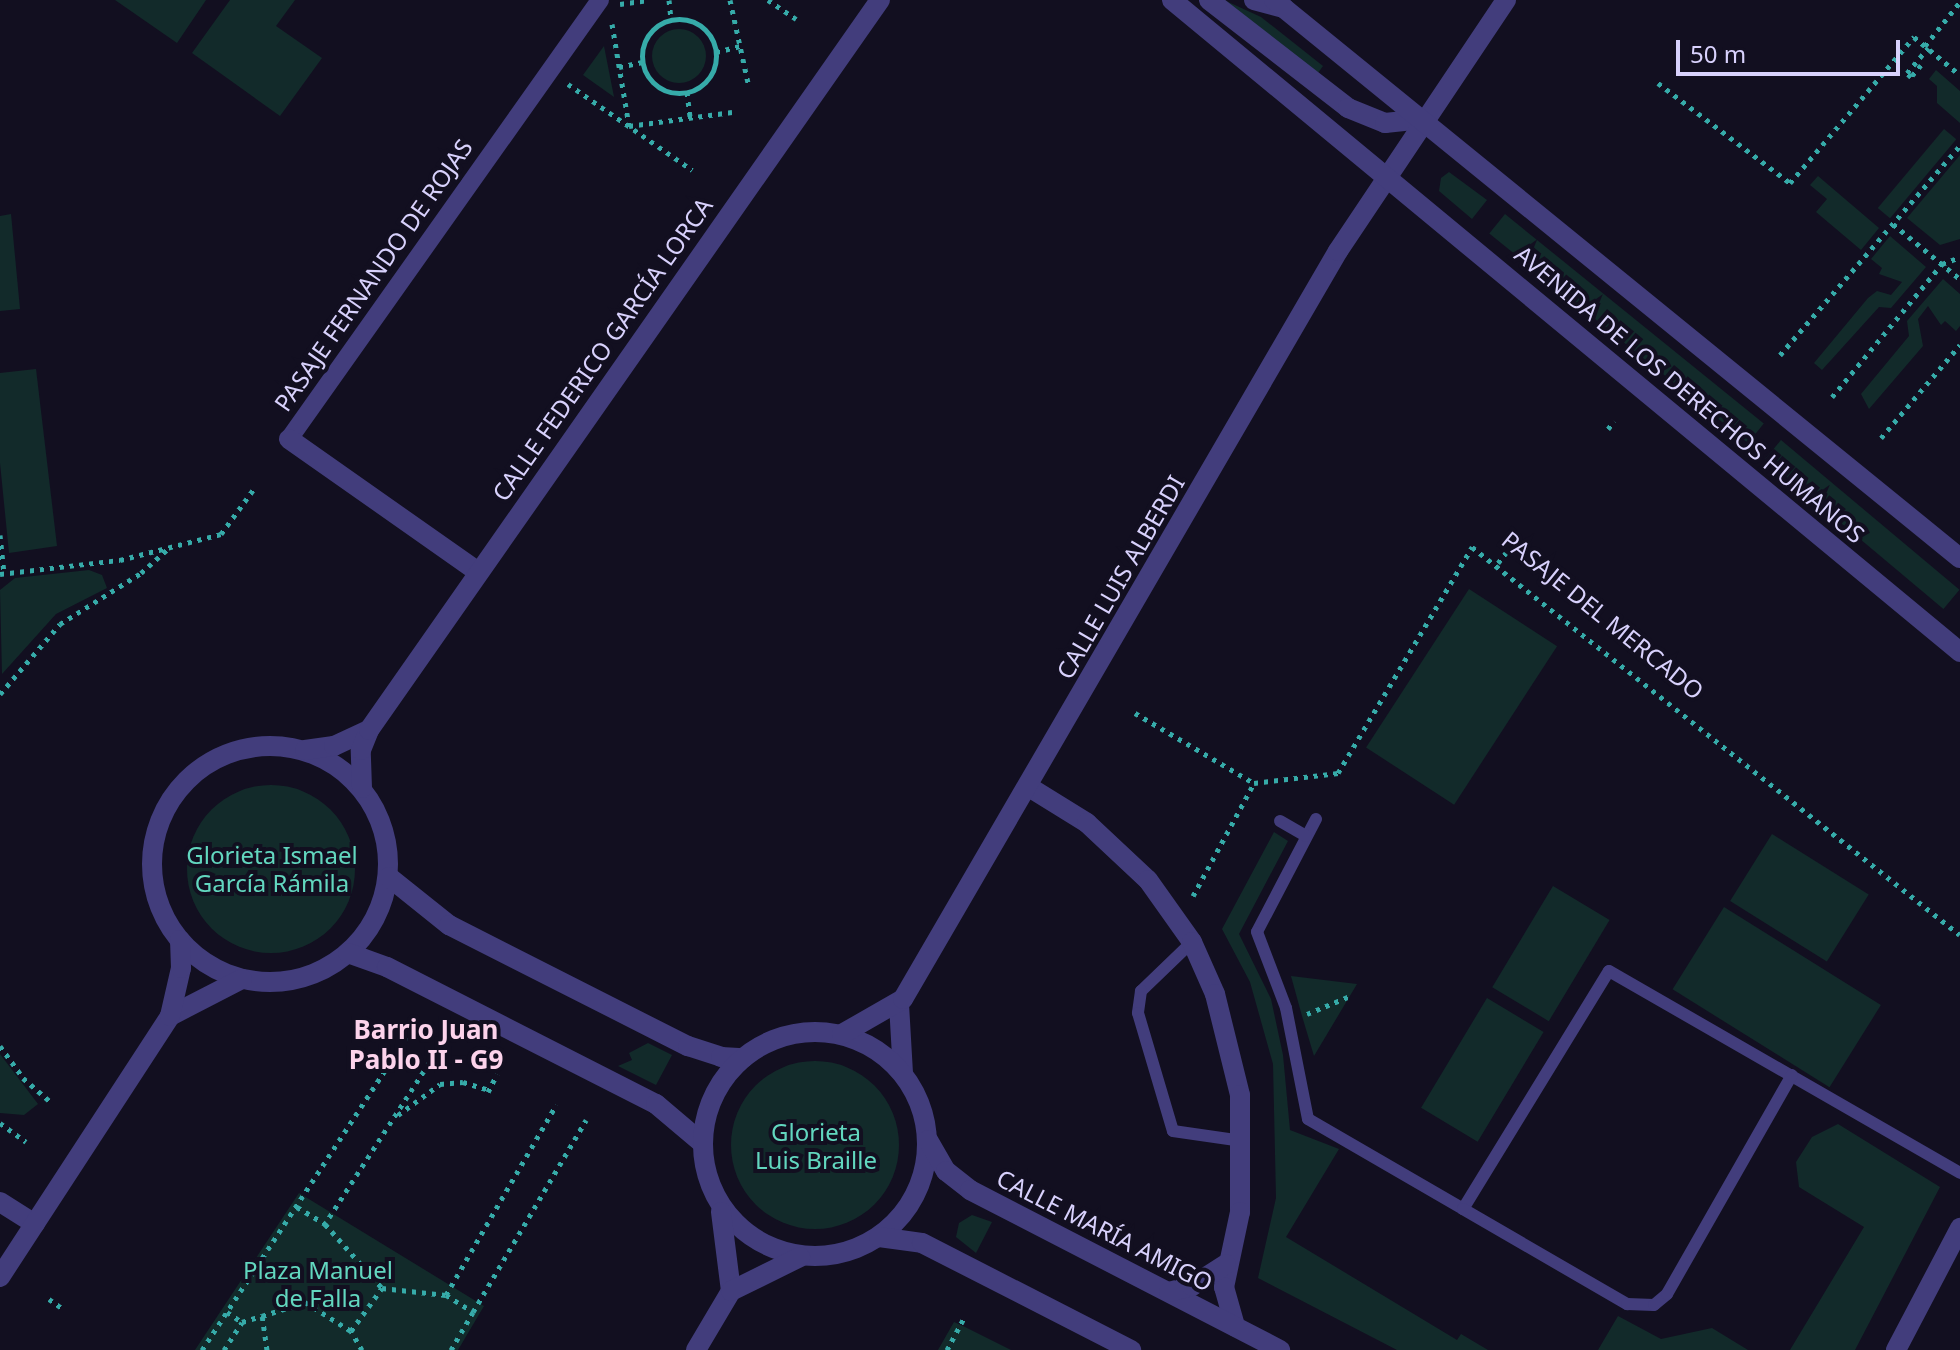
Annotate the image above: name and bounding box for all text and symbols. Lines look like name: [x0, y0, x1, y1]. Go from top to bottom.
scale bar: [1680, 24, 1904, 74]
text: 50 m: [1690, 37, 1746, 70]
street label: PASAJE FERNANDO DE ROJAS: [268, 133, 478, 417]
street label: CALLE FEDERICO GARCÍA LORCA: [486, 192, 718, 506]
street label: AVENIDA DE LOS DERECHOS HUMANOS: [1509, 239, 1871, 549]
street label: CALLE LUIS ALBERDI: [1050, 470, 1190, 684]
street label: PASAJE DEL MERCADO: [1496, 525, 1710, 705]
park label: Glorieta Ismael García Rámila: [186, 841, 358, 897]
district label: Barrio Juan Pablo II - G9: [349, 1014, 503, 1076]
park label: Glorieta Luis Braille: [755, 1118, 877, 1174]
street label: CALLE MARÍA AMIGO: [992, 1163, 1218, 1297]
park label: Plaza Manuel de Falla: [243, 1256, 393, 1312]

